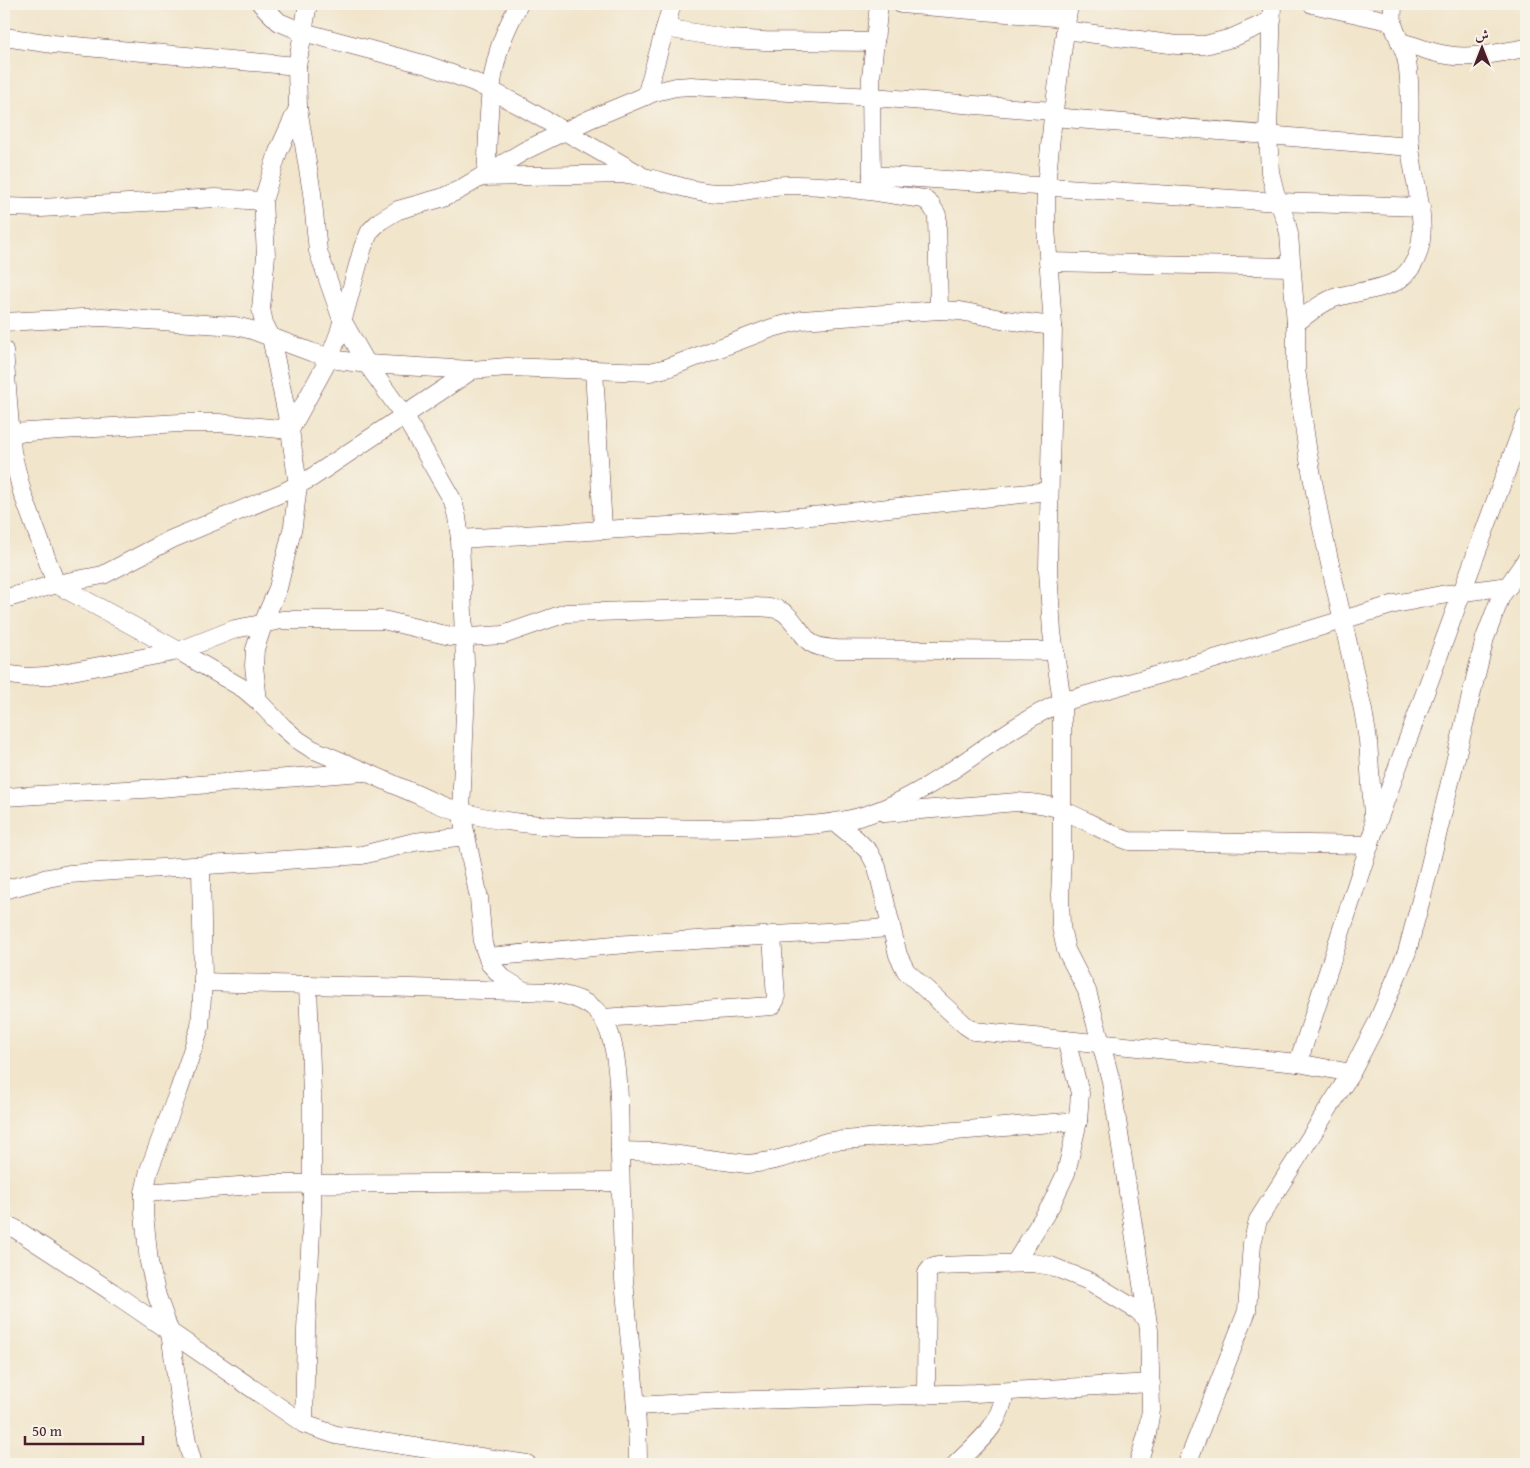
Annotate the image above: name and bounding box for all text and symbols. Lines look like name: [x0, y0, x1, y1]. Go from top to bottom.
north arrow: [1458, 22, 1508, 72]
text: ش: [1475, 25, 1489, 45]
scale bar: [25, 1413, 142, 1445]
text: 50 m: [32, 1420, 63, 1441]

